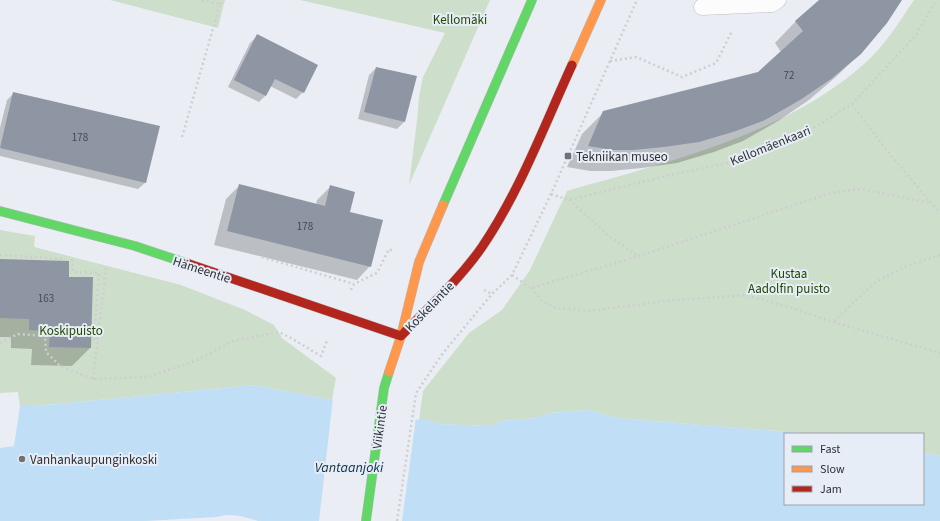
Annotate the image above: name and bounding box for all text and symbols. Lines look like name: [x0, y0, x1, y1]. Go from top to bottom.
park label: Kellomäki: [433, 11, 487, 29]
house number: 72: [784, 68, 794, 83]
street label: Kellomäenkaari: [727, 122, 813, 170]
house number: 178: [72, 130, 89, 145]
place label: Tekniikan museo: [576, 148, 668, 166]
marker: Tekniikan museo: [563, 151, 573, 161]
house number: 178: [297, 219, 314, 234]
street label: Hämeentie: [170, 252, 233, 288]
park label: Kustaa Aadolfin puisto: [748, 265, 830, 298]
street label: Koskelantie: [401, 278, 458, 336]
house number: 163: [38, 291, 54, 306]
park label: Koskipuisto: [39, 322, 103, 340]
street label: Viikintie: [368, 404, 392, 450]
legend: [784, 433, 924, 505]
text: Fast: [820, 441, 840, 458]
place label: Vanhankaupunginkoski: [30, 451, 157, 469]
marker: Vanhankaupunginkoski: [17, 454, 27, 464]
water label: Vantaanjoki: [315, 458, 384, 478]
text: Slow: [820, 461, 845, 478]
text: Jam: [820, 481, 842, 498]

